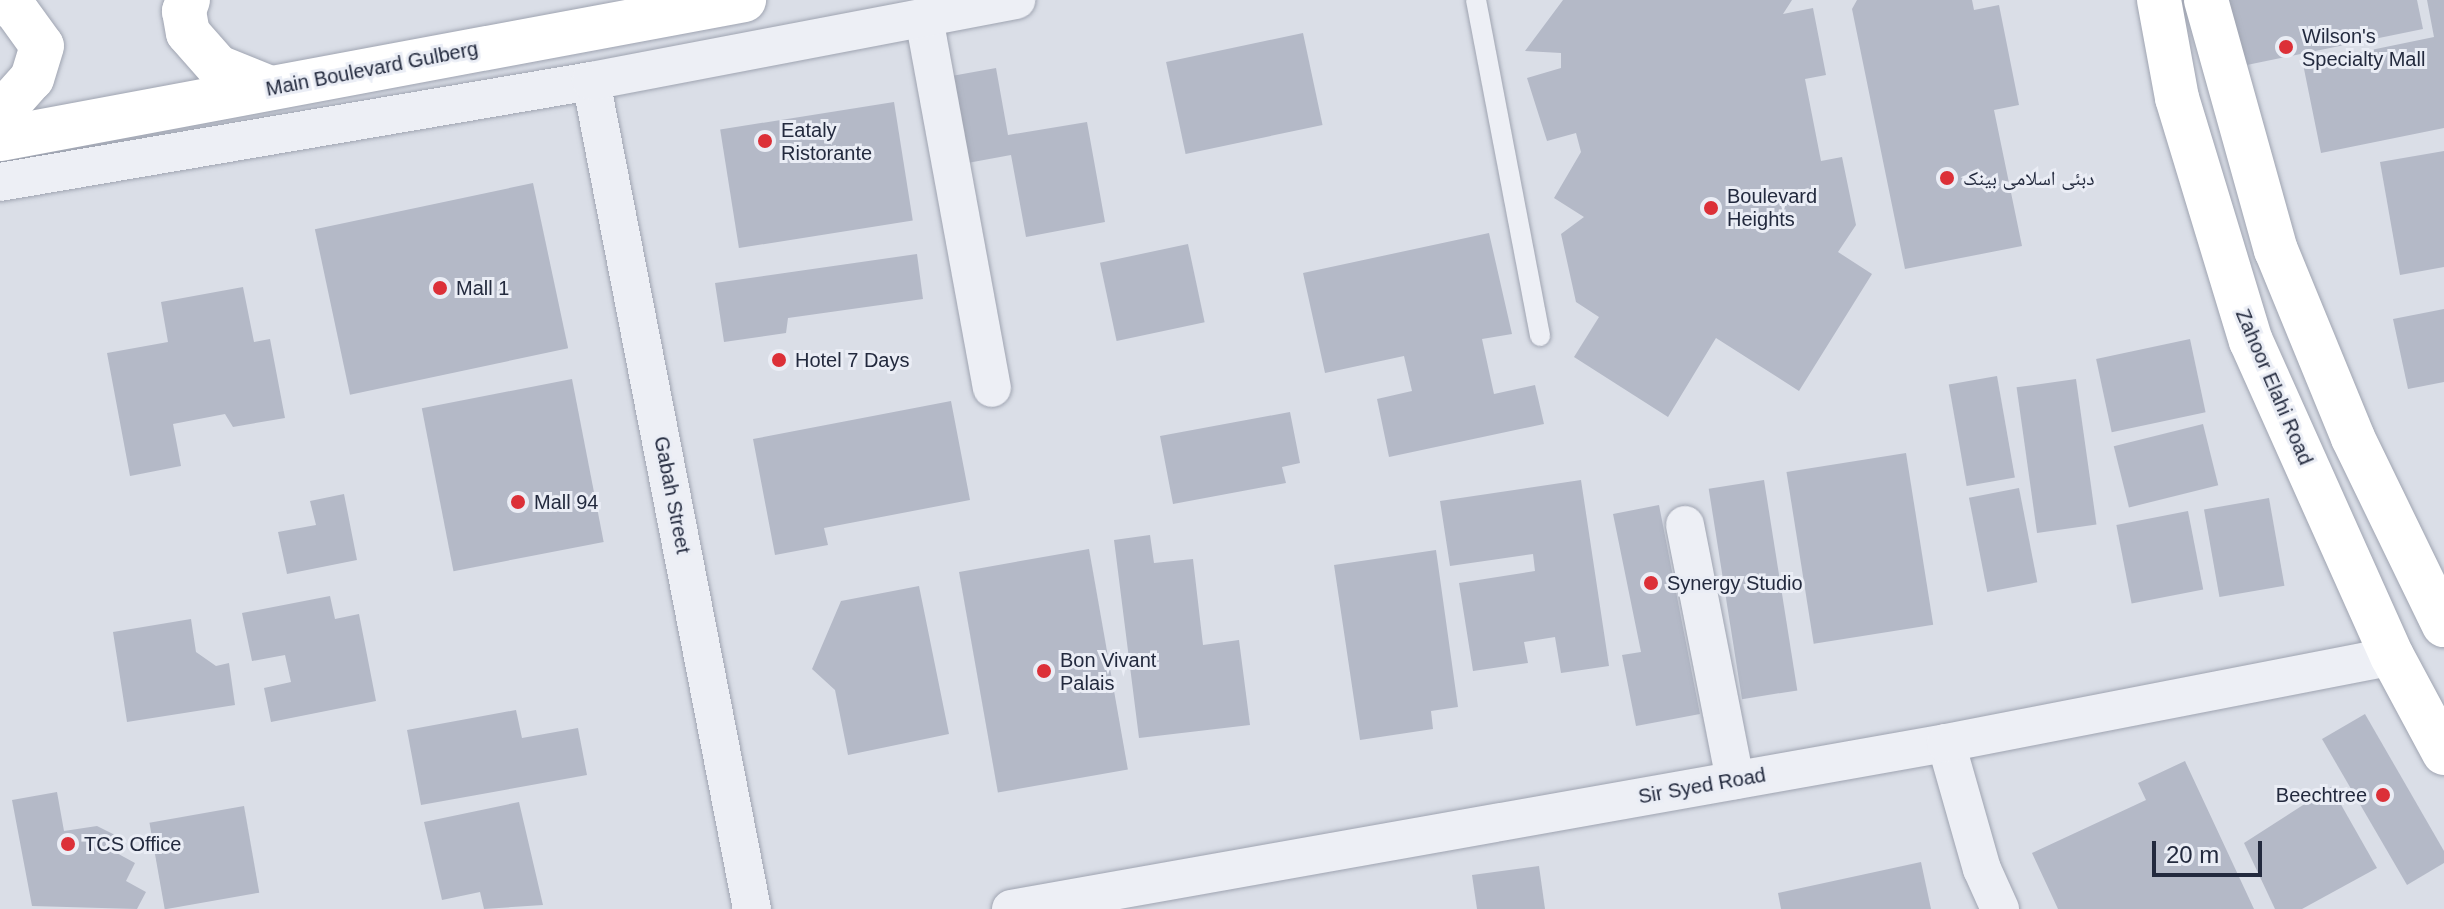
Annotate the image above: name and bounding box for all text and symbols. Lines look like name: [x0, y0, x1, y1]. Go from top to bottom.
place label: Wilson's Specialty Mall: [2302, 24, 2425, 71]
street label: Main Boulevard Gulberg: [264, 37, 480, 101]
marker: Wilson's Specialty Mall: [2277, 38, 2295, 56]
place label: Eataly Ristorante: [781, 118, 872, 165]
marker: Eataly Ristorante: [756, 132, 774, 150]
place label: دبئی اسلامی بینک: [1963, 166, 2095, 190]
marker: دبئی اسلامی بینک: [1938, 169, 1956, 187]
place label: Boulevard Heights: [1727, 184, 1817, 231]
marker: Boulevard Heights: [1702, 199, 1720, 217]
place label: Mall 1: [456, 276, 509, 300]
marker: Mall 1: [431, 279, 449, 297]
street label: Zahoor Elahi Road: [2230, 306, 2318, 468]
place label: Hotel 7 Days: [795, 348, 909, 372]
marker: Hotel 7 Days: [770, 351, 788, 369]
street label: Gabah Street: [649, 434, 695, 556]
place label: Mall 94: [534, 490, 598, 514]
marker: Mall 94: [509, 493, 527, 511]
place label: Synergy Studio: [1667, 571, 1803, 595]
marker: Synergy Studio: [1642, 574, 1660, 592]
place label: Bon Vivant Palais: [1060, 648, 1156, 695]
marker: Bon Vivant Palais: [1035, 662, 1053, 680]
street label: Sir Syed Road: [1636, 763, 1768, 809]
place label: Beechtree: [2276, 783, 2367, 807]
marker: Beechtree: [2374, 786, 2392, 804]
scale bar: [2156, 825, 2266, 875]
place label: TCS Office: [84, 832, 181, 856]
marker: TCS Office: [59, 835, 77, 853]
text: 20 m: [2166, 841, 2219, 868]

